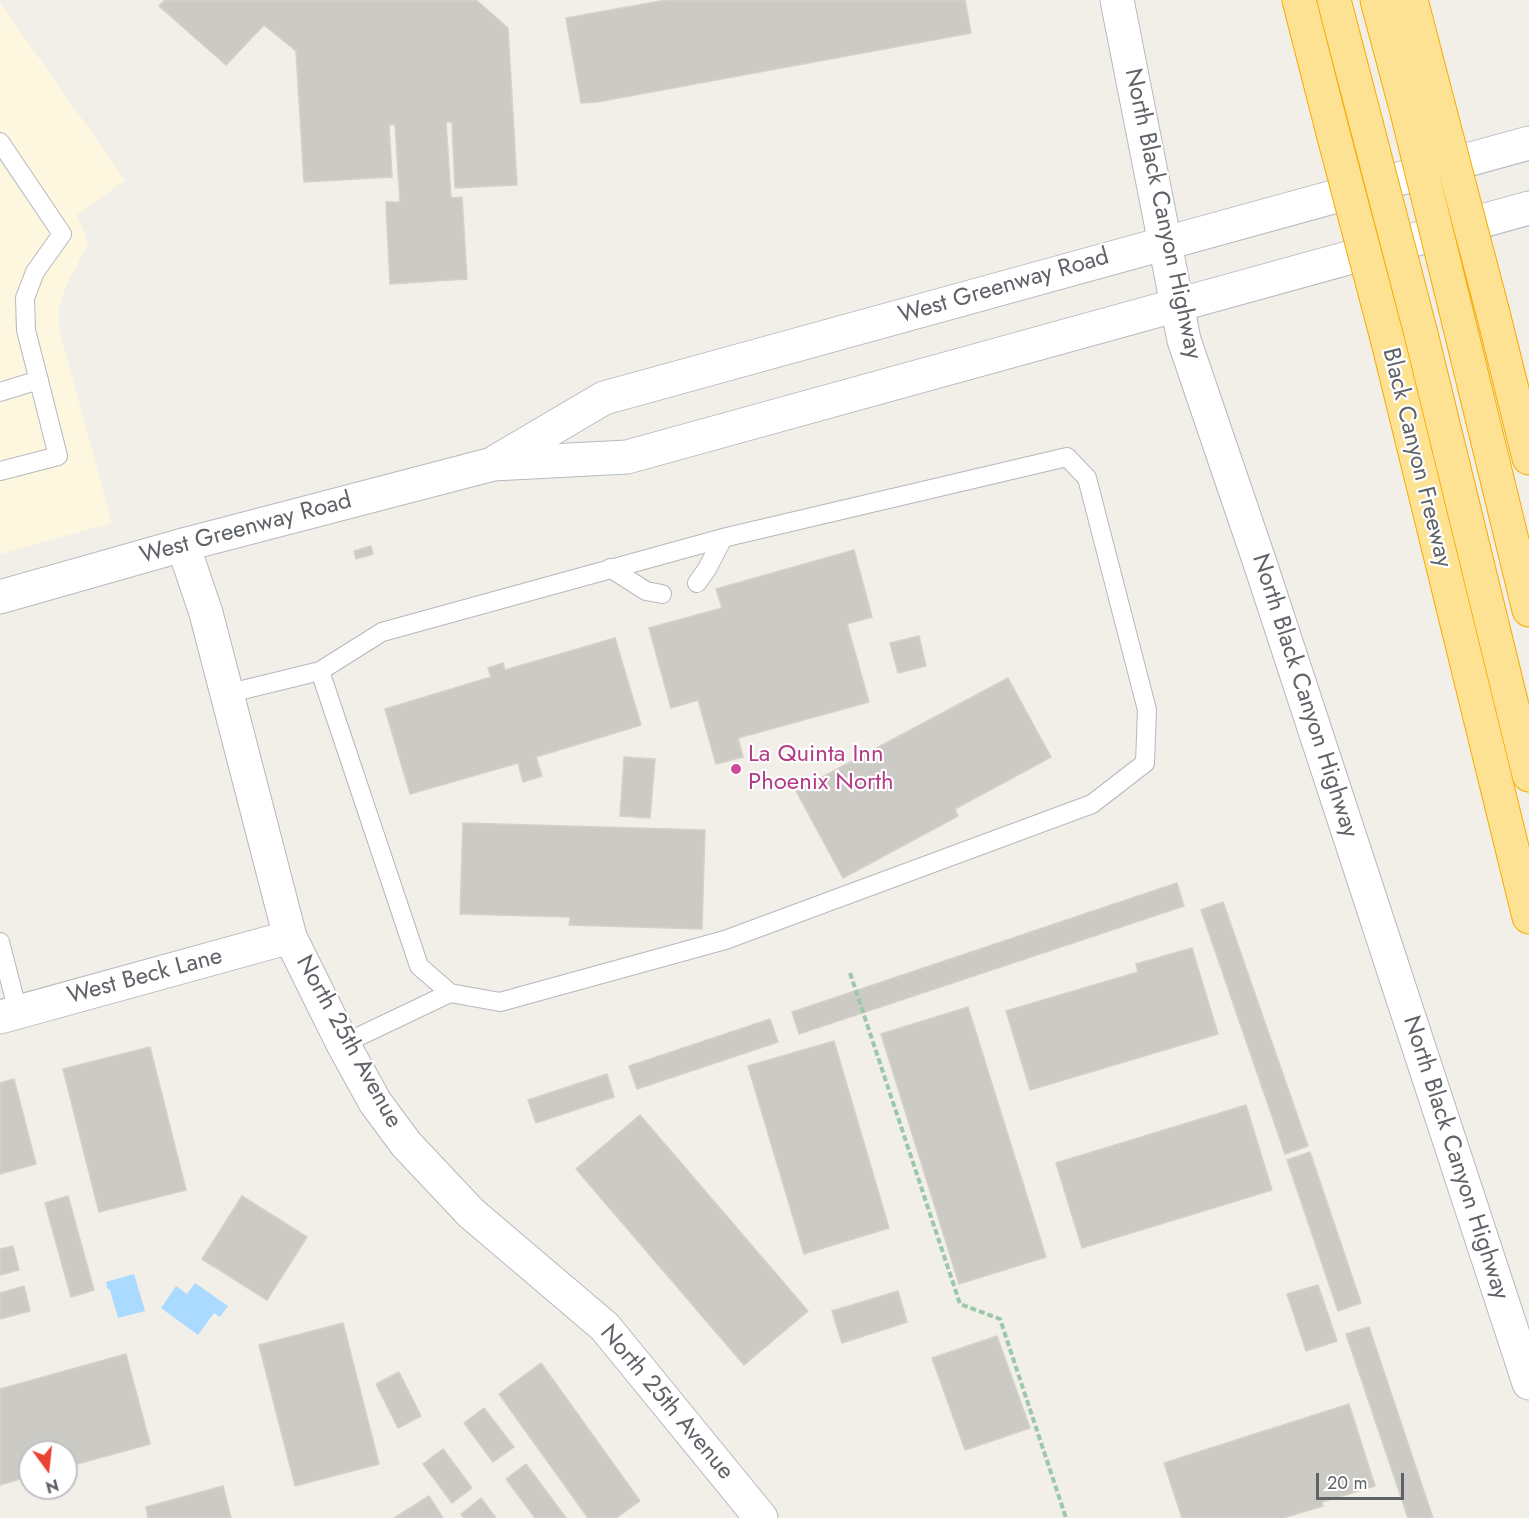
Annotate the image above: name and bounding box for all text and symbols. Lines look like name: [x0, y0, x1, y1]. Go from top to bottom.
street label: North Black Canyon Highway: [1117, 66, 1207, 362]
street label: West Greenway Road: [895, 243, 1113, 331]
street label: Black Canyon Freeway: [1375, 345, 1457, 571]
street label: West Greenway Road: [137, 487, 355, 571]
street label: North Black Canyon Highway: [1244, 551, 1364, 841]
place label: La Quinta Inn Phoenix North: [748, 741, 894, 797]
marker: La Quinta Inn Phoenix North: [729, 762, 743, 776]
street label: West Beck Lane: [64, 942, 226, 1012]
street label: North 25th Avenue: [289, 951, 407, 1133]
street label: North Black Canyon Highway: [1395, 1013, 1515, 1303]
street label: North 25th Avenue: [593, 1320, 739, 1486]
north arrow: [18, 1440, 78, 1500]
scale bar: [1319, 1461, 1408, 1499]
text: 20 m: [1327, 1470, 1367, 1496]
text: N: [43, 1473, 61, 1499]

